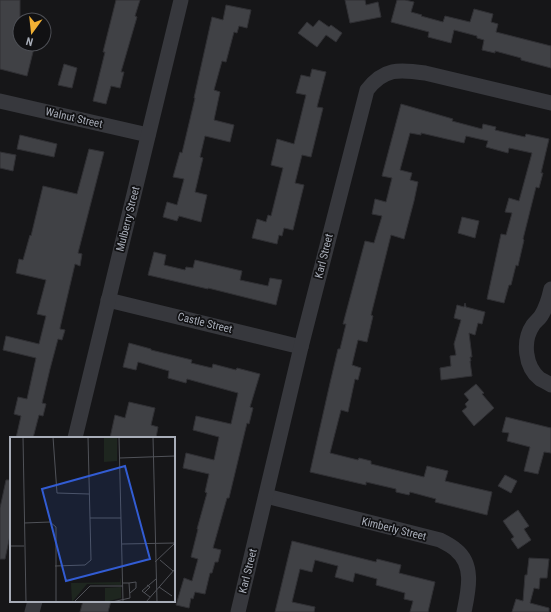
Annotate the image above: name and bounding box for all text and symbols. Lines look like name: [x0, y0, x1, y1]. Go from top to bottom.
north arrow: [12, 12, 52, 52]
text: N: [24, 34, 34, 48]
street label: Walnut Street: [44, 105, 104, 131]
street label: Mulberry Street: [114, 185, 142, 253]
street label: Karl Street: [312, 232, 336, 280]
street label: Castle Street: [176, 310, 234, 336]
inset map: [10, 437, 175, 602]
street label: Kimberly Street: [360, 515, 428, 543]
street label: Karl Street: [236, 547, 260, 595]

